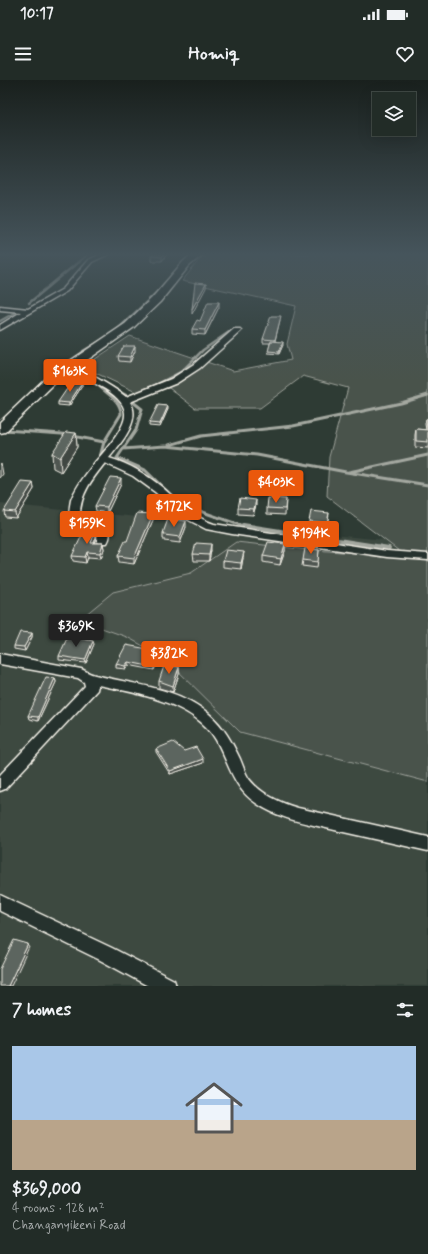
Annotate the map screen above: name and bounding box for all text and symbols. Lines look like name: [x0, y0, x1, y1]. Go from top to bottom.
text: 10:17: [20, 4, 54, 24]
text: Homiq: [188, 42, 240, 66]
icon: menu: [12, 43, 34, 65]
icon: heart: [394, 43, 416, 65]
map controls: [372, 92, 416, 136]
button: layers: [372, 92, 416, 136]
pin: $163K: [42, 359, 98, 393]
text: $163K: [52, 363, 88, 380]
pin: $403K: [248, 470, 304, 504]
text: $403K: [257, 474, 295, 491]
pin: $172K: [146, 494, 202, 528]
text: $172K: [156, 498, 192, 515]
pin: $159K: [59, 511, 115, 545]
text: $159K: [69, 515, 105, 532]
pin: $194K: [283, 521, 339, 555]
text: $194K: [292, 525, 330, 542]
pin: $369K: [48, 614, 104, 648]
text: $369K: [58, 618, 94, 635]
pin: $382K: [141, 641, 197, 675]
text: $382K: [150, 645, 188, 662]
text: 7 homes: [12, 999, 71, 1021]
icon: filters: [394, 999, 416, 1021]
icon: home: [178, 1072, 250, 1144]
text: $369,000: [12, 1178, 81, 1200]
text: 4 rooms · 128 m²: [12, 1200, 104, 1217]
text: Changanyikeni Road: [12, 1217, 126, 1234]

